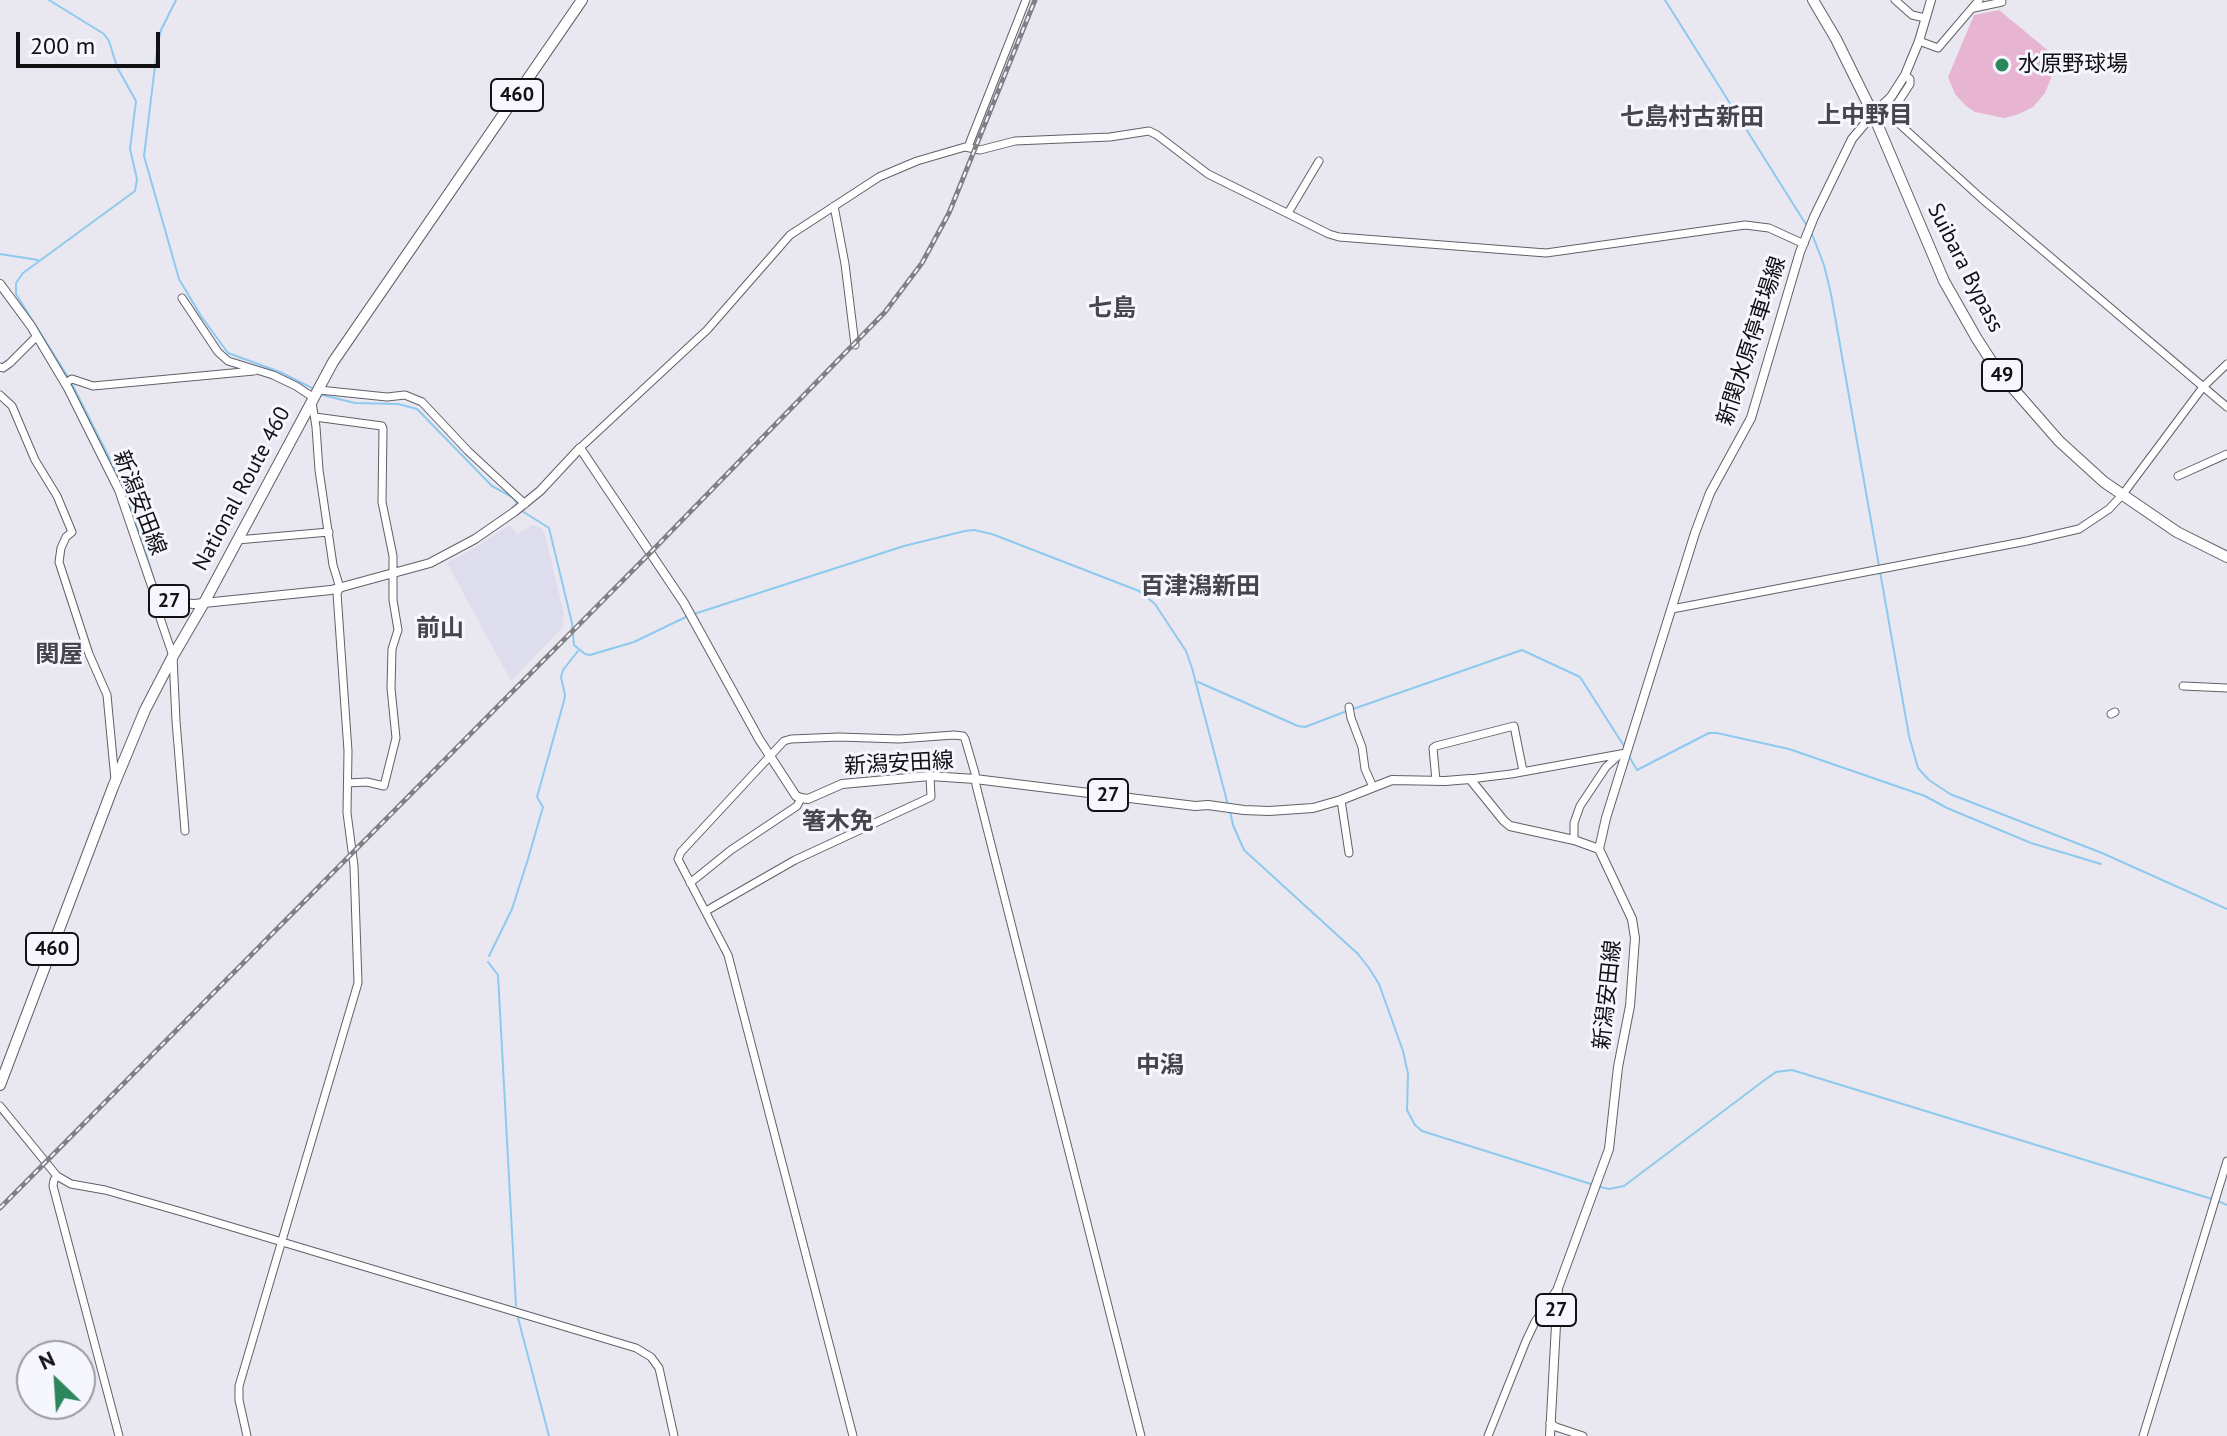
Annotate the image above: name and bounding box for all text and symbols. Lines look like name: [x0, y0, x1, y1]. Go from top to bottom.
scale bar: [20, 16, 164, 66]
text: 200 m: [30, 30, 95, 61]
place label: 水原野球場: [2018, 52, 2128, 78]
marker: 水原野球場: [1993, 56, 2011, 74]
road number: 460: [491, 79, 543, 111]
district label: 上中野目: [1817, 102, 1913, 130]
district label: 七島村古新田: [1620, 104, 1764, 132]
street label: Suibara Bypass: [1921, 199, 2009, 337]
street label: 新関水原停車場線: [1712, 253, 1792, 429]
district label: 七島: [1088, 295, 1136, 323]
road number: 49: [1982, 359, 2022, 391]
street label: National Route 460: [188, 402, 296, 576]
street label: 新潟安田線: [107, 447, 171, 559]
district label: 百津潟新田: [1140, 573, 1260, 601]
road number: 27: [149, 585, 189, 617]
district label: 前山: [416, 615, 464, 643]
district label: 関屋: [35, 641, 83, 669]
street label: 新潟安田線: [843, 748, 955, 780]
road number: 27: [1088, 779, 1128, 811]
district label: 箸木免: [802, 808, 874, 836]
road number: 460: [26, 933, 78, 965]
street label: 新潟安田線: [1589, 939, 1627, 1051]
district label: 中潟: [1136, 1052, 1184, 1080]
road number: 27: [1536, 1294, 1576, 1326]
north arrow: [16, 1340, 96, 1420]
text: N: [34, 1344, 59, 1376]

